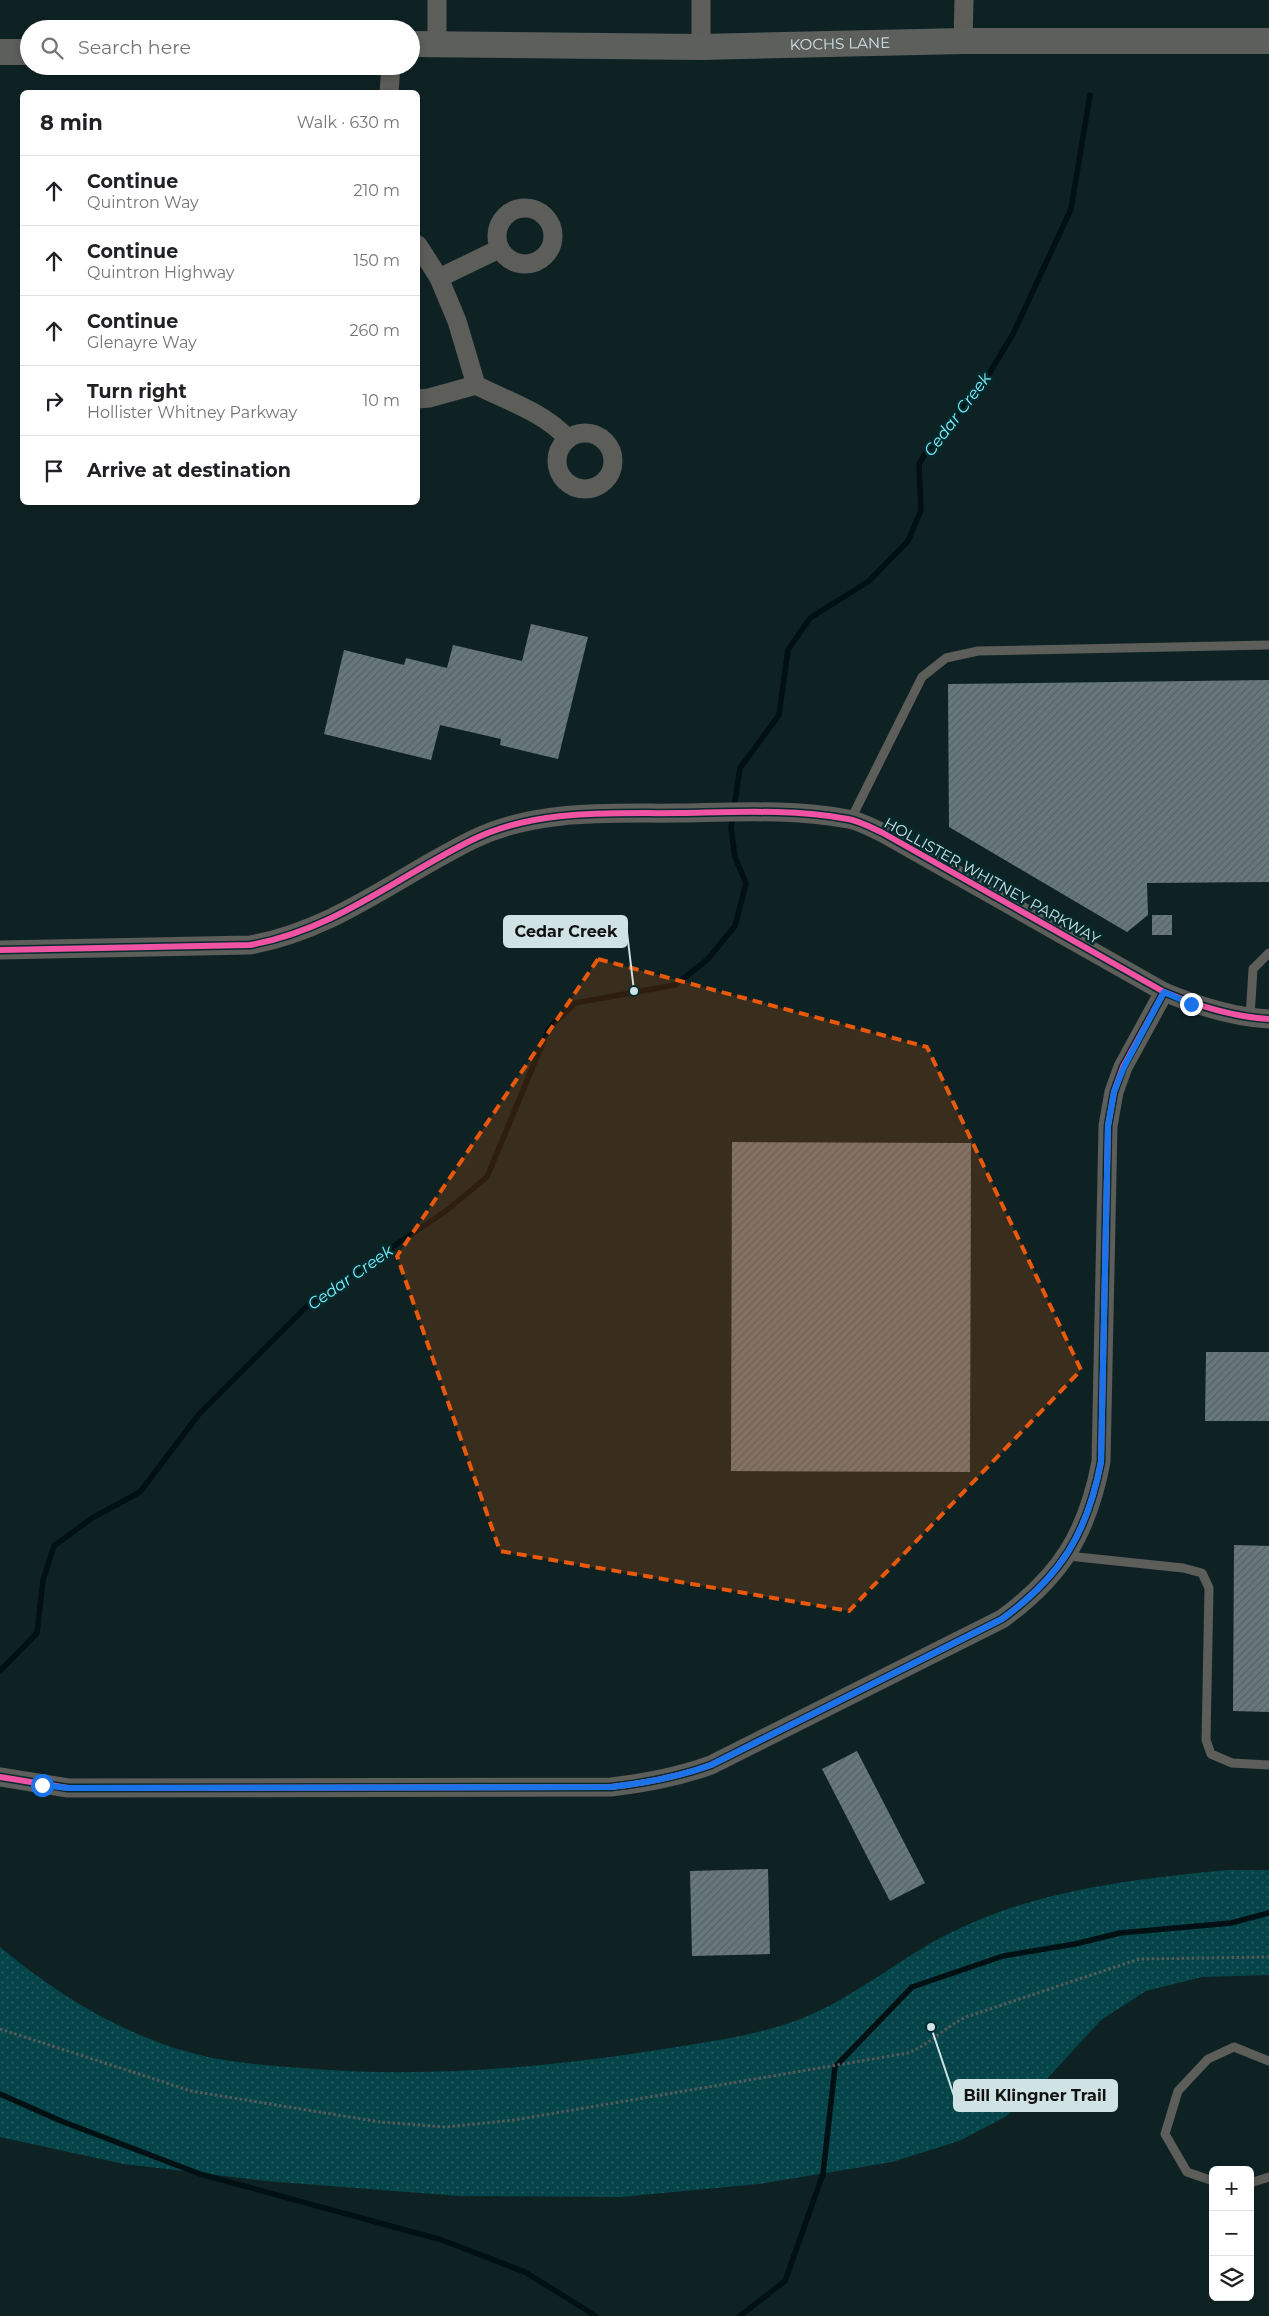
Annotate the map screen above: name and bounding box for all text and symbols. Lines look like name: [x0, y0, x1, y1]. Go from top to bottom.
search box: [20, 20, 420, 75]
street label: KOCHS LANE: [789, 33, 890, 54]
icon: search: [38, 34, 66, 62]
text: Search here: [78, 36, 191, 59]
text: 8 min: [40, 110, 103, 135]
text: Walk · 630 m: [297, 113, 400, 132]
text: Continue: [87, 170, 178, 193]
icon: ahead: [40, 177, 68, 205]
text: 210 m: [353, 181, 400, 200]
text: Quintron Way: [87, 193, 199, 212]
text: Continue: [87, 240, 178, 263]
icon: ahead: [40, 247, 68, 275]
text: 150 m: [353, 251, 400, 270]
text: Quintron Highway: [87, 263, 235, 282]
text: Continue: [87, 310, 178, 333]
icon: ahead: [40, 317, 68, 345]
text: 260 m: [349, 321, 400, 340]
text: Glenayre Way: [87, 333, 197, 352]
water label: Cedar Creek: [920, 368, 996, 460]
text: Turn right: [87, 380, 187, 403]
icon: right: [40, 387, 68, 415]
text: 10 m: [362, 391, 400, 410]
text: Hollister Whitney Parkway: [87, 403, 297, 422]
icon: arrive: [40, 457, 68, 485]
text: Arrive at destination: [87, 459, 291, 482]
street label: HOLLISTER WHITNEY PARKWAY: [881, 813, 1104, 948]
callout: Cedar Creek: [504, 916, 627, 947]
text: Cedar Creek: [515, 922, 618, 941]
route end: [1180, 993, 1203, 1016]
water label: Cedar Creek: [304, 1240, 398, 1314]
route start: [31, 1774, 54, 1797]
callout: Bill Klingner Trail: [954, 2080, 1117, 2111]
text: Bill Klingner Trail: [963, 2086, 1107, 2105]
map controls: [1209, 2166, 1254, 2301]
button: +: [1209, 2166, 1254, 2211]
button: −: [1209, 2211, 1254, 2256]
button: layers: [1209, 2256, 1254, 2301]

